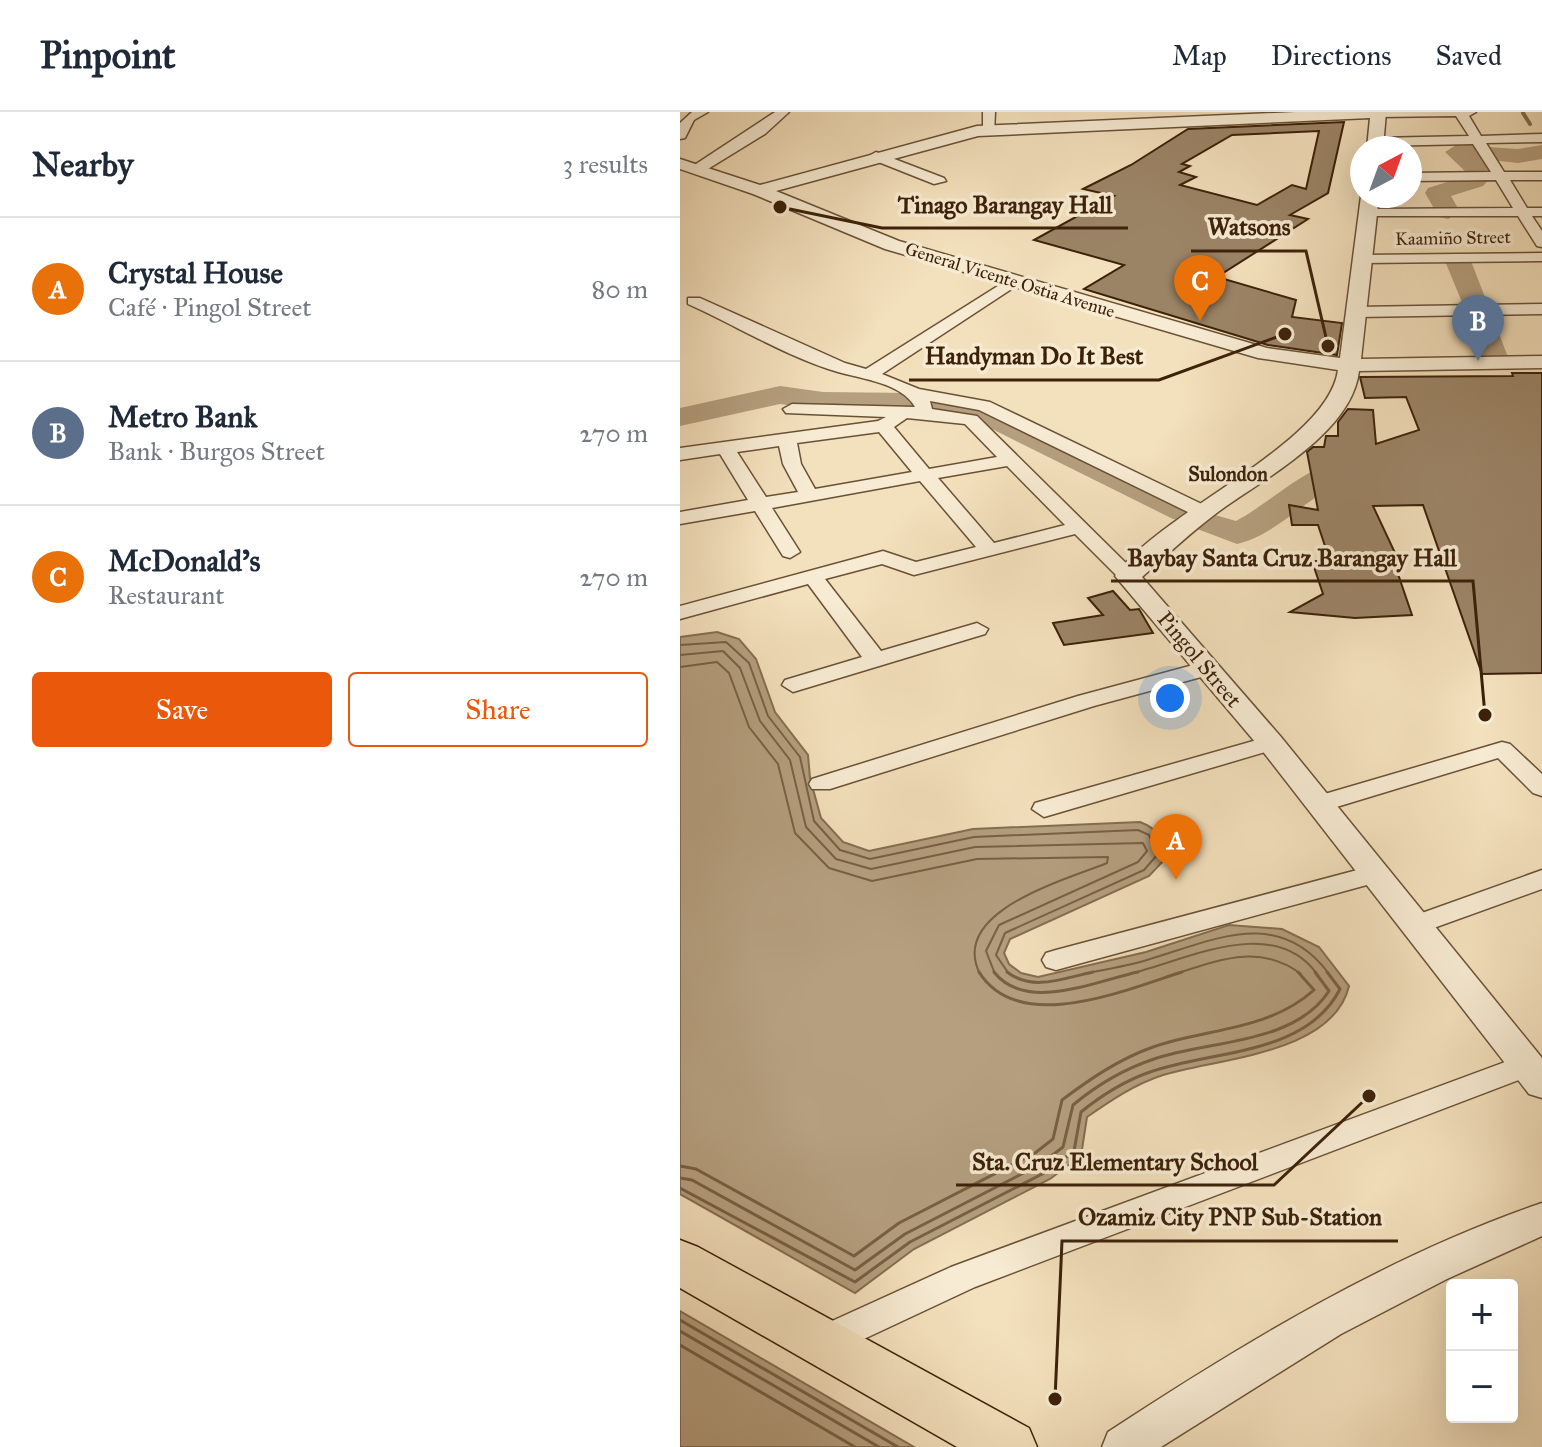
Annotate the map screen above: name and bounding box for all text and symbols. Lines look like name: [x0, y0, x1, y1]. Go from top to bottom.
text: Pinpoint: [40, 32, 176, 78]
text: Map: [1172, 38, 1227, 73]
text: Directions: [1271, 38, 1392, 73]
text: Saved: [1436, 38, 1502, 73]
north arrow: [1350, 136, 1422, 208]
text: Nearby: [32, 144, 134, 185]
text: 3 results: [563, 148, 648, 180]
callout: Tinago Barangay Hall: [882, 180, 1128, 228]
text: Tinago Barangay Hall: [897, 190, 1113, 220]
callout: Watsons: [1191, 203, 1306, 251]
text: Watsons: [1207, 212, 1291, 242]
street label: Kaamiño Street: [1395, 226, 1512, 250]
street label: General Vicente Ostia Avenue: [903, 238, 1117, 322]
text: Crystal House: [108, 255, 283, 291]
pin: C: [1174, 255, 1226, 321]
text: A: [49, 273, 67, 305]
text: 80 m: [592, 273, 648, 305]
text: Café · Pingol Street: [108, 291, 312, 323]
pin: B: [1452, 295, 1504, 361]
callout: Handyman Do It Best: [909, 332, 1159, 380]
text: Handyman Do It Best: [925, 341, 1144, 371]
text: Metro Bank: [108, 399, 257, 435]
text: B: [49, 417, 67, 449]
text: 270 m: [579, 417, 648, 449]
text: Bank · Burgos Street: [108, 435, 325, 467]
district label: Sulondon: [1188, 462, 1268, 486]
callout: Baybay Santa Cruz Barangay Hall: [1111, 533, 1473, 581]
text: McDonald's: [108, 543, 260, 579]
text: Baybay Santa Cruz Barangay Hall: [1127, 543, 1457, 573]
text: C: [49, 561, 67, 593]
text: 270 m: [579, 561, 648, 593]
text: Restaurant: [108, 579, 224, 611]
street label: Pingol Street: [1152, 606, 1248, 713]
button: Save: [32, 672, 332, 747]
button: Share: [348, 672, 648, 747]
your location: [1150, 678, 1190, 718]
pin: A: [1150, 814, 1202, 880]
callout: Sta. Cruz Elementary School: [956, 1137, 1274, 1185]
text: Sta. Cruz Elementary School: [972, 1147, 1259, 1177]
callout: Ozamiz City PNP Sub-Station: [1062, 1193, 1398, 1241]
text: Ozamiz City PNP Sub-Station: [1078, 1202, 1382, 1232]
map controls: [1446, 1279, 1518, 1423]
button: +: [1446, 1279, 1518, 1351]
button: −: [1446, 1351, 1518, 1423]

